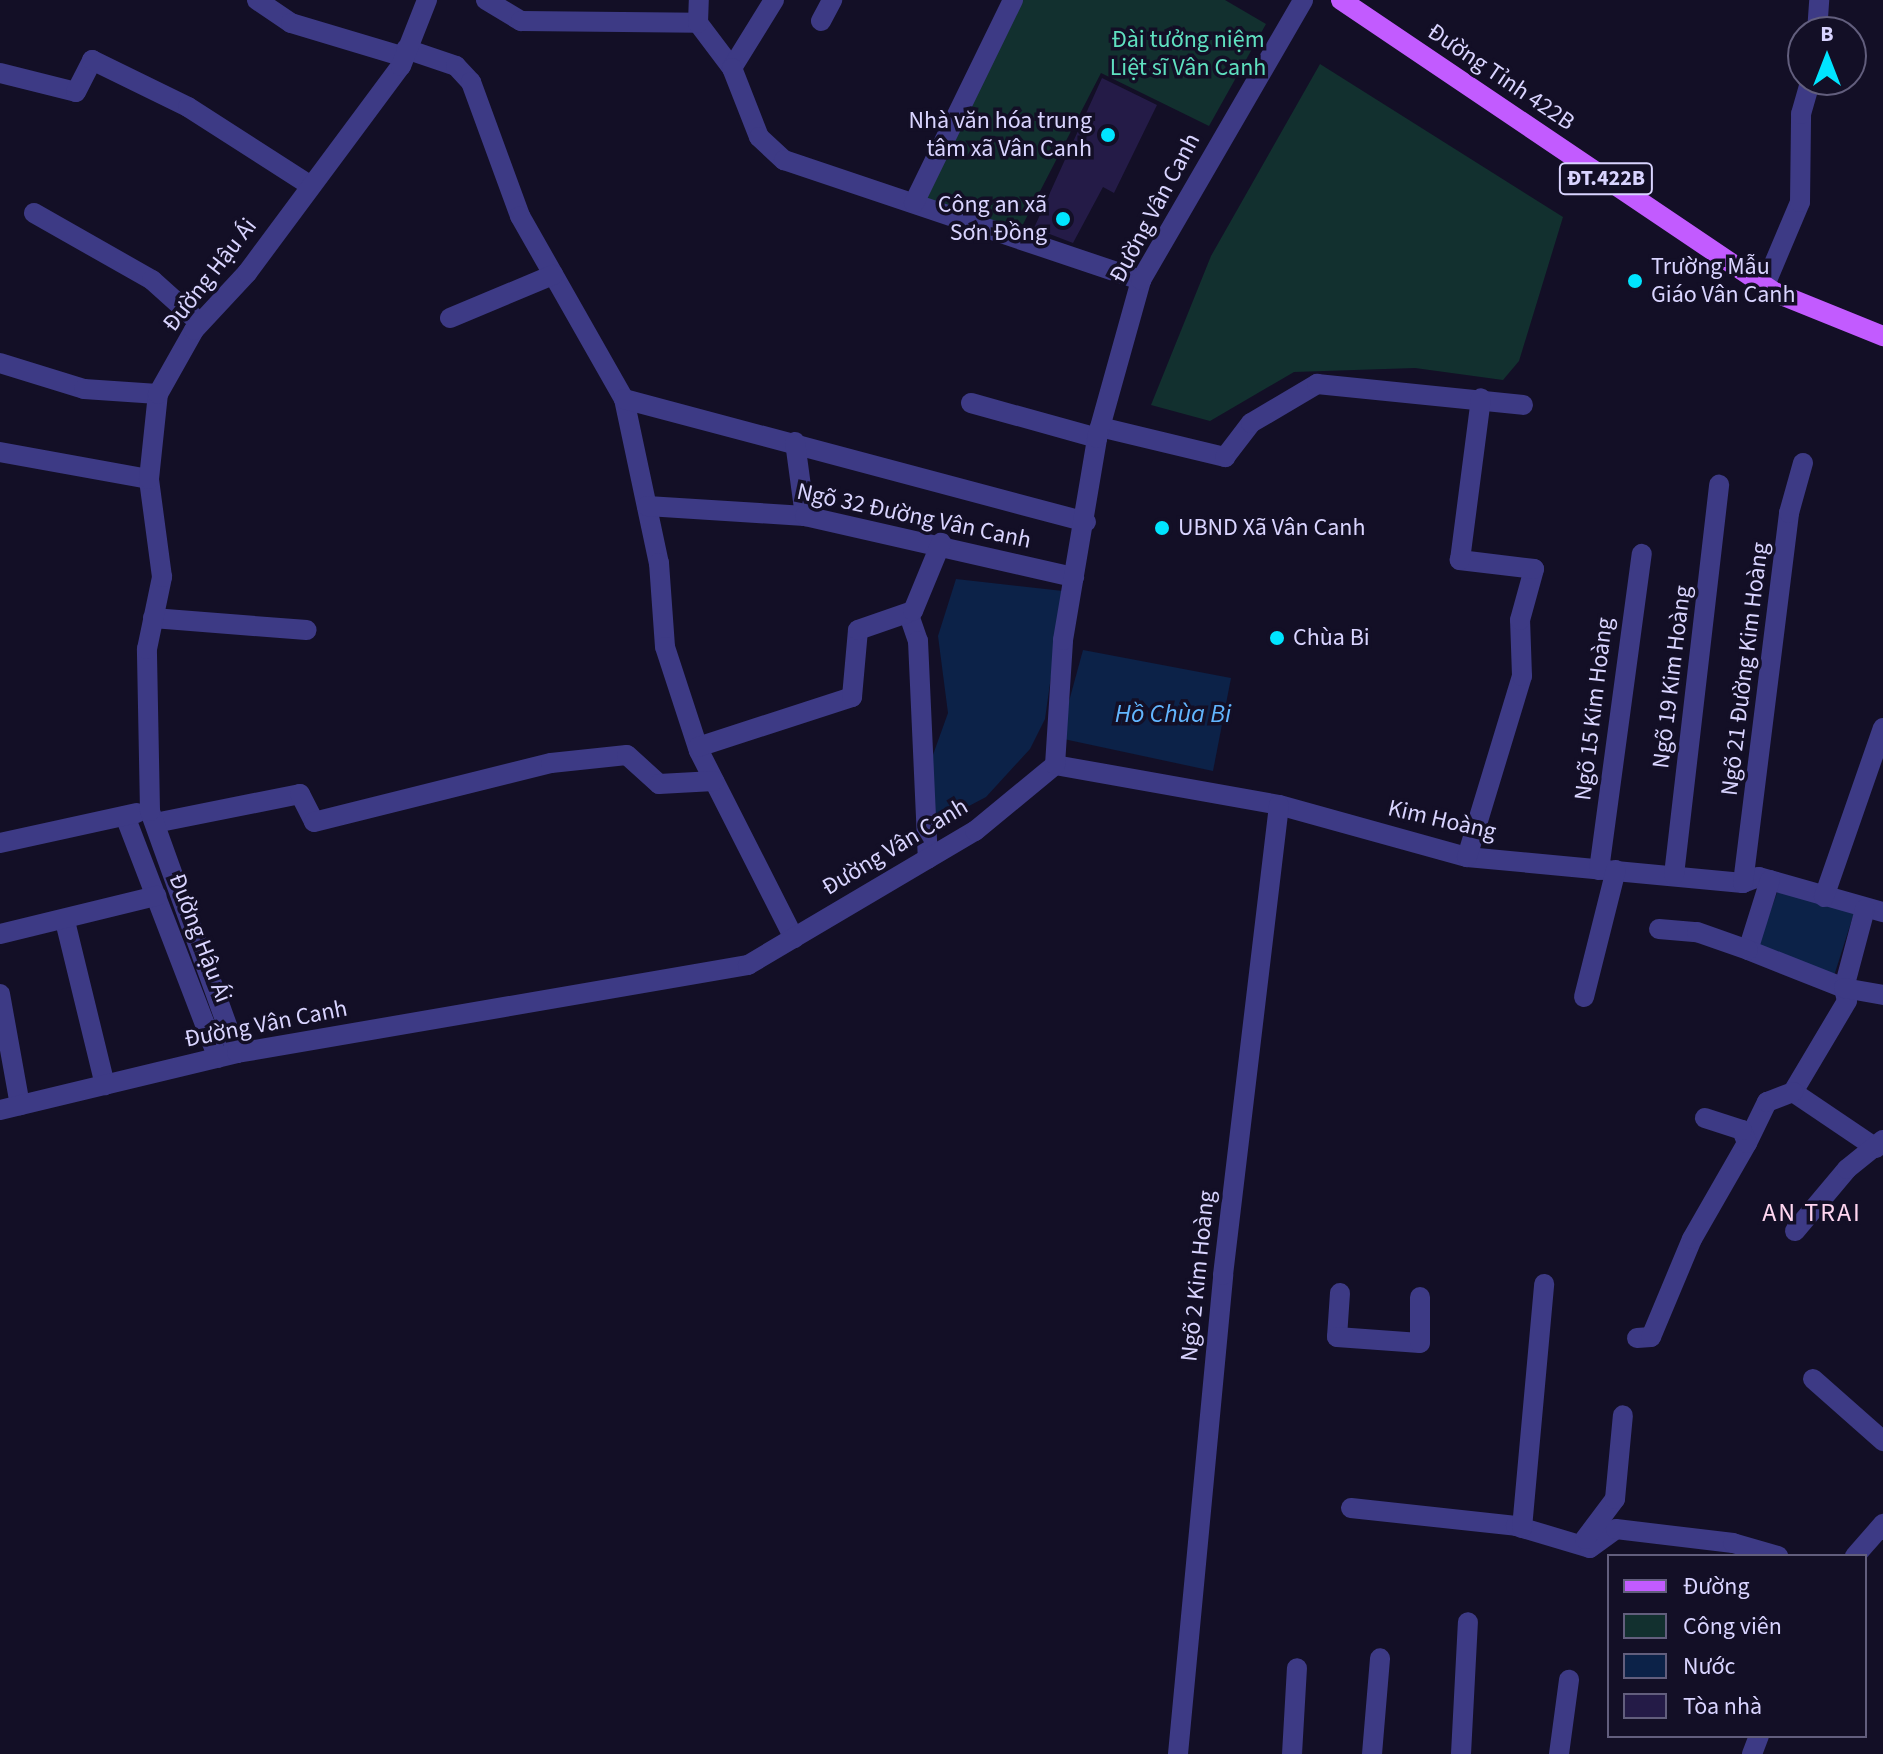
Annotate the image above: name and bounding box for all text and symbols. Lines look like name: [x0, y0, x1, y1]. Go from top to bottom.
north arrow: [1787, 16, 1867, 96]
street label: Đường Tỉnh 422B: [1422, 17, 1580, 137]
text: B: [1820, 18, 1834, 50]
park label: Đài tưởng niệm Liệt sĩ Vân Canh: [1110, 26, 1266, 82]
place label: Nhà văn hóa trung tâm xã Vân Canh: [908, 107, 1092, 163]
marker: Nhà văn hóa trung tâm xã Vân Canh: [1099, 126, 1117, 144]
street label: Đường Vân Canh: [1104, 128, 1206, 288]
road number: ĐT.422B: [1558, 161, 1654, 197]
place label: Công an xã Sơn Đồng: [938, 191, 1047, 247]
marker: Công an xã Sơn Đồng: [1054, 210, 1072, 228]
street label: Đường Hậu Ái: [157, 213, 263, 337]
place label: Trường Mẫu Giáo Vân Canh: [1651, 253, 1795, 309]
marker: Trường Mẫu Giáo Vân Canh: [1626, 272, 1644, 290]
street label: Ngõ 32 Đường Vân Canh: [794, 477, 1034, 555]
place label: UBND Xã Vân Canh: [1178, 514, 1365, 542]
marker: UBND Xã Vân Canh: [1153, 519, 1171, 537]
street label: Ngõ 21 Đường Kim Hoàng: [1715, 541, 1775, 797]
street label: Ngõ 19 Kim Hoàng: [1647, 584, 1697, 770]
street label: Ngõ 15 Kim Hoàng: [1569, 616, 1619, 802]
place label: Chùa Bi: [1293, 624, 1370, 652]
marker: Chùa Bi: [1268, 629, 1286, 647]
water label: Hồ Chùa Bi: [1115, 698, 1231, 730]
street label: Đường Vân Canh: [817, 792, 973, 902]
street label: Kim Hoàng: [1385, 794, 1499, 846]
street label: Đường Hậu Ái: [162, 869, 238, 1007]
street label: Đường Vân Canh: [182, 994, 350, 1054]
street label: Ngõ 2 Kim Hoàng: [1175, 1189, 1221, 1363]
district label: AN TRAI: [1762, 1197, 1862, 1229]
legend: [1607, 1554, 1867, 1738]
text: Đường: [1683, 1569, 1750, 1604]
text: Công viên: [1683, 1609, 1782, 1644]
text: Nước: [1683, 1649, 1736, 1684]
text: Tòa nhà: [1683, 1689, 1762, 1724]

